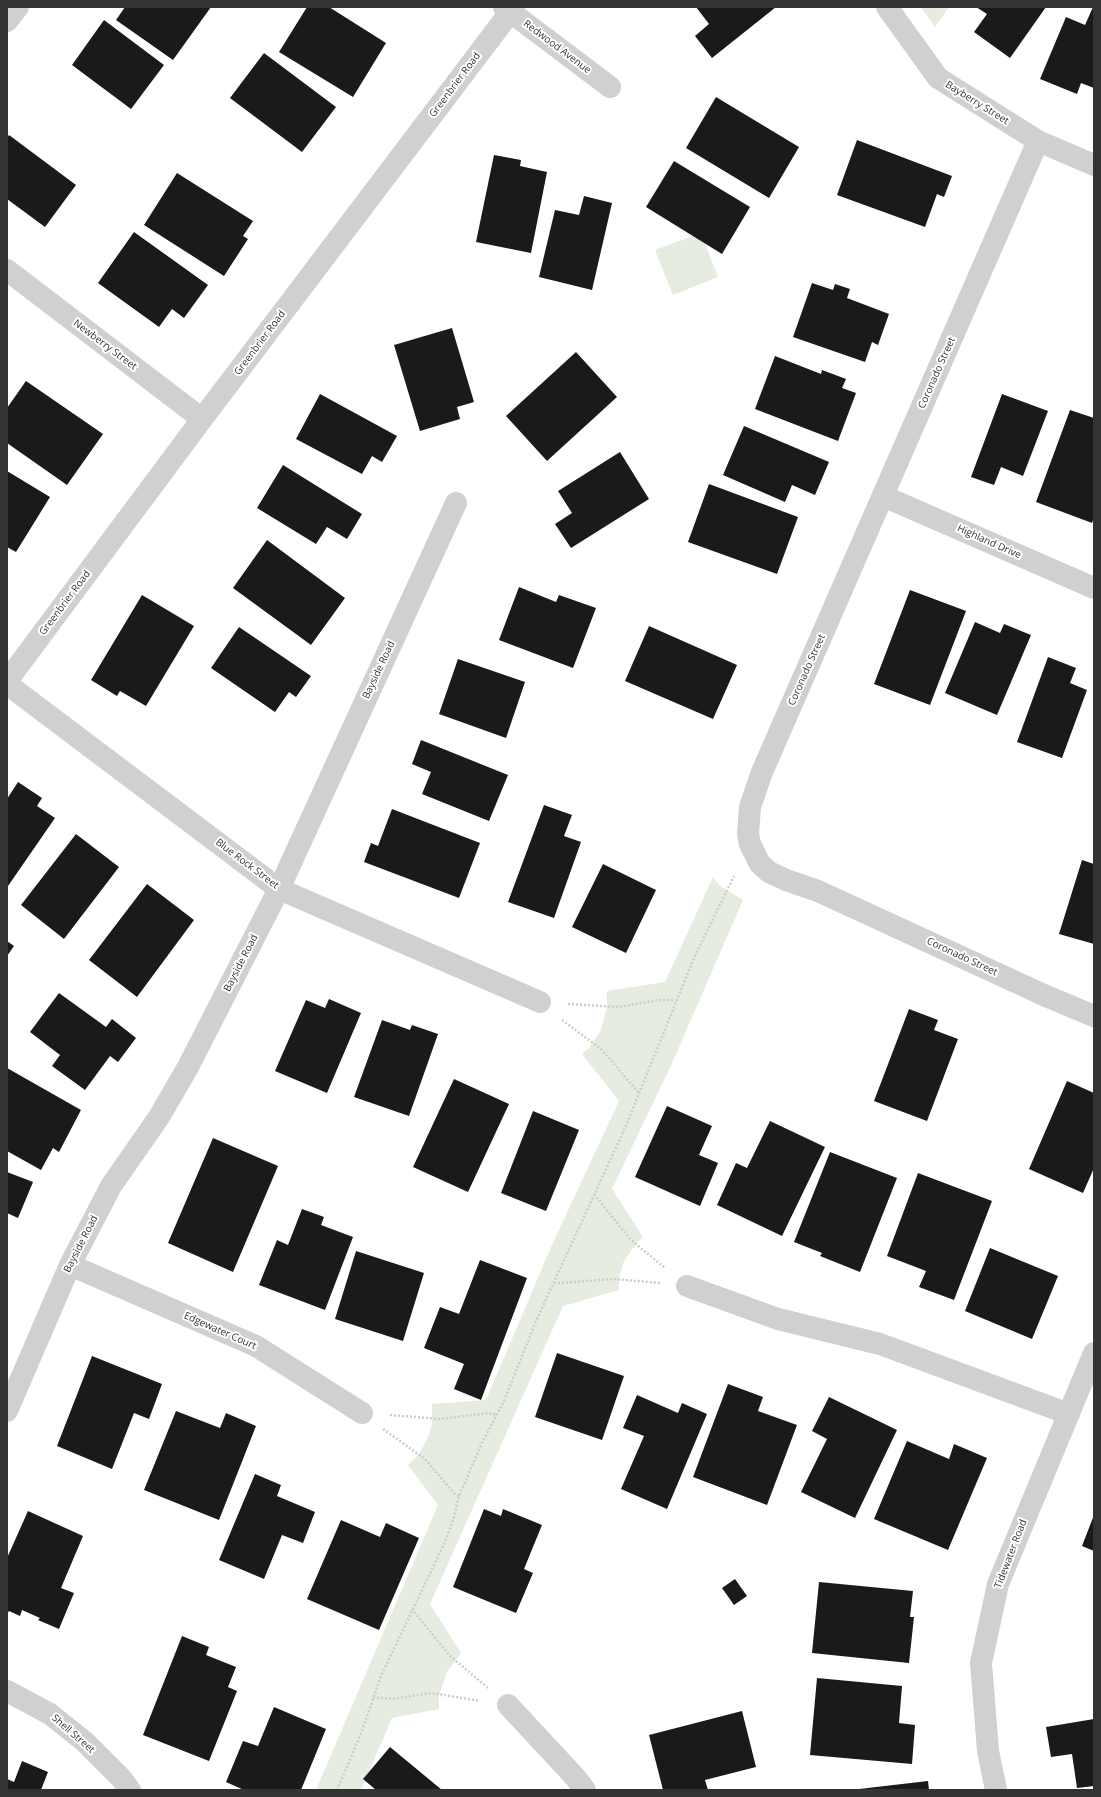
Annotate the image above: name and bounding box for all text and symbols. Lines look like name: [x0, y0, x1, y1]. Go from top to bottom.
street label: Redwood Avenue: [521, 18, 593, 76]
street label: Greenbrier Road: [427, 50, 483, 120]
street label: Bayberry Street: [943, 79, 1011, 127]
street label: Greenbrier Road: [232, 308, 288, 378]
street label: Newberry Street: [71, 317, 139, 373]
street label: Coronado Street: [916, 335, 958, 411]
street label: Highland Drive: [955, 523, 1023, 561]
street label: Greenbrier Road: [37, 568, 93, 638]
street label: Coronado Street: [786, 632, 828, 708]
street label: Bayside Road: [360, 639, 398, 701]
street label: Blue Rock Street: [213, 836, 281, 892]
street label: Bayside Road: [221, 932, 261, 994]
street label: Coronado Street: [925, 935, 999, 979]
street label: Bayside Road: [61, 1213, 101, 1275]
street label: Edgewater Court: [182, 1310, 258, 1352]
street label: Tidewater Road: [992, 1518, 1030, 1590]
street label: Shell Street: [49, 1712, 97, 1756]

